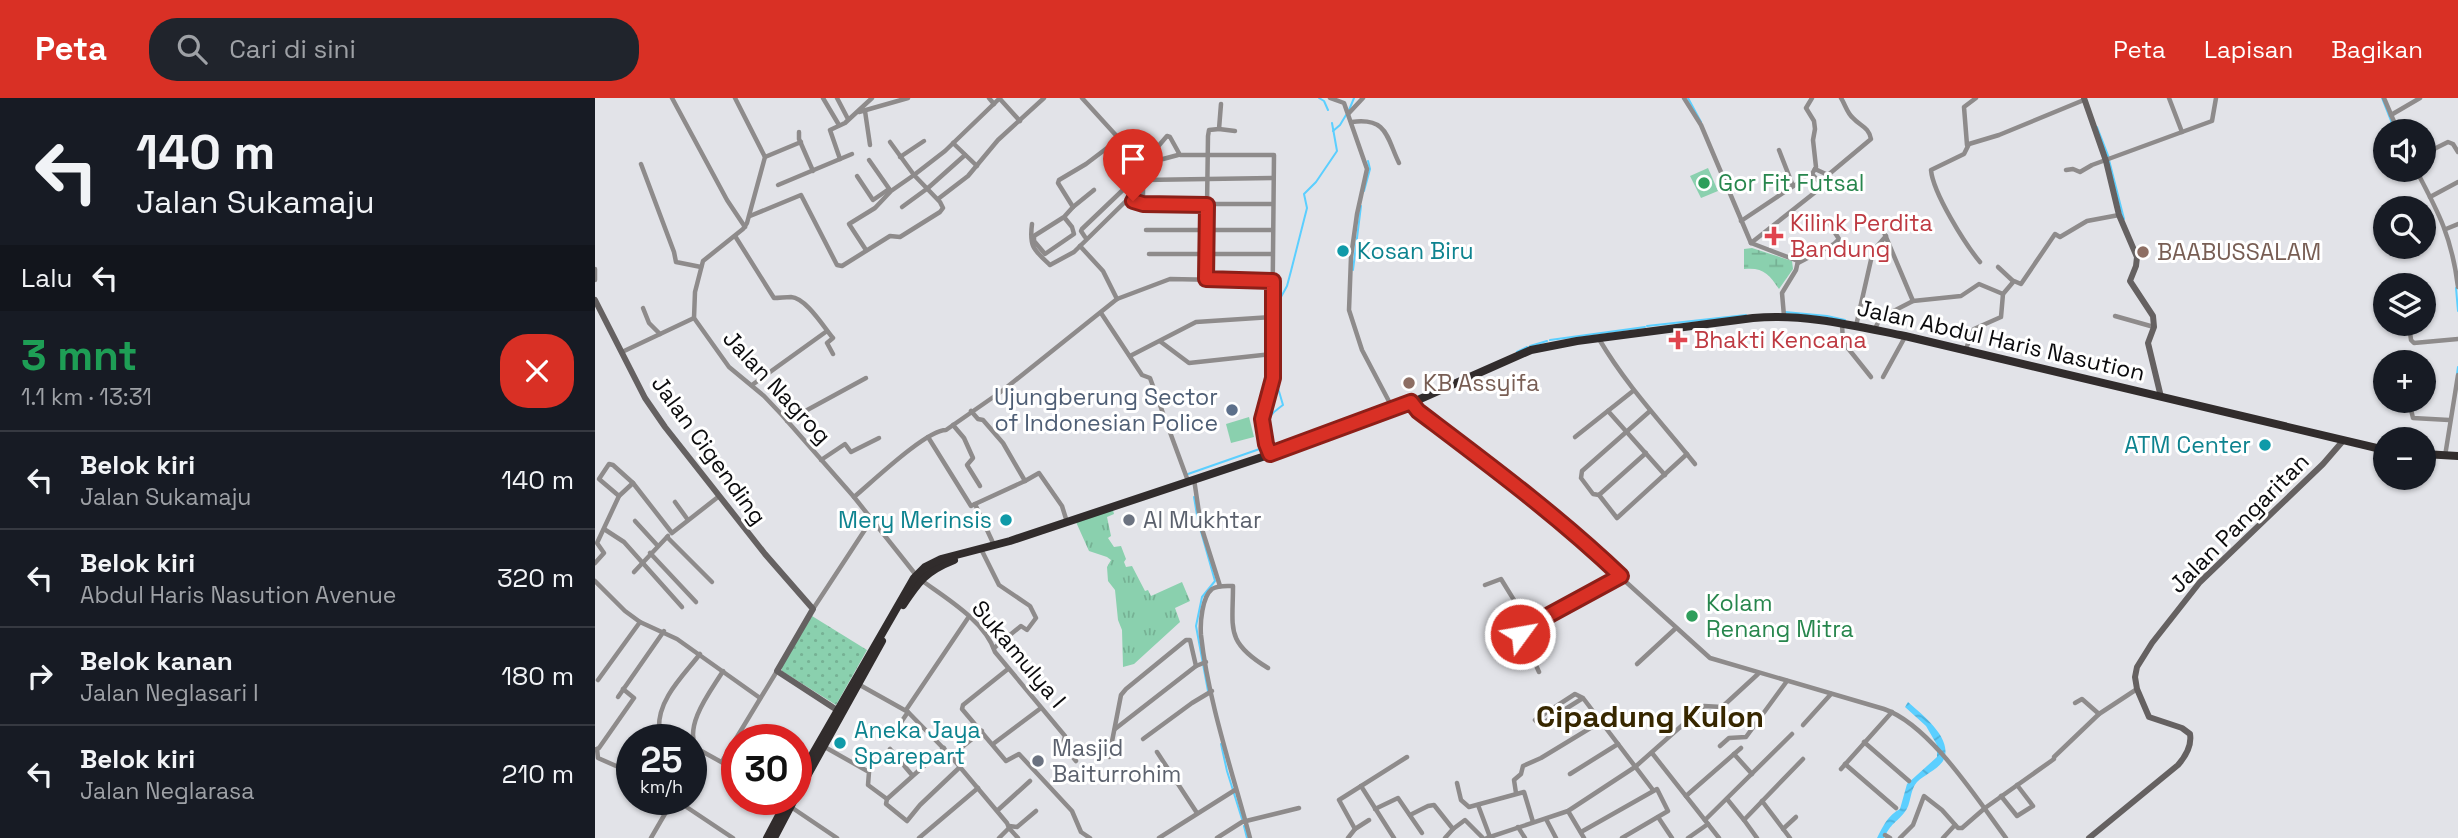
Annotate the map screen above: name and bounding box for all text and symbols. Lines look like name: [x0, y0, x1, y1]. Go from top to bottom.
search box: [149, 18, 639, 81]
text: Peta: [35, 28, 107, 70]
icon: search: [173, 30, 211, 68]
text: Cari di sini: [229, 32, 356, 66]
text: Peta: [2113, 34, 2166, 65]
text: Lapisan: [2204, 34, 2293, 65]
text: Bagikan: [2331, 34, 2423, 65]
map controls: [2373, 119, 2436, 490]
button: sound: [2373, 119, 2436, 182]
text: 140 m: [136, 121, 275, 183]
icon: left: [21, 126, 112, 217]
pin: [1103, 129, 1163, 201]
icon: arrive: [1114, 140, 1152, 178]
place label: Gor Fit Futsal: [1718, 168, 1865, 198]
marker: Gor Fit Futsal: [1696, 175, 1712, 191]
text: Jalan Sukamaju: [136, 182, 375, 222]
button: search: [2373, 196, 2436, 259]
place label: Kilink Perdita Bandung: [1790, 208, 1933, 264]
marker: Kilink Perdita Bandung: [1764, 226, 1784, 246]
place label: Kosan Biru: [1357, 236, 1474, 266]
place label: BAABUSSALAM: [2157, 237, 2321, 267]
marker: Kosan Biru: [1335, 243, 1351, 259]
marker: BAABUSSALAM: [2135, 244, 2151, 260]
icon: left: [86, 259, 124, 297]
text: Lalu: [21, 261, 72, 295]
button: layers: [2373, 273, 2436, 336]
street label: Jalan Abdul Haris Nasution: [1854, 292, 2148, 388]
street label: Jalan Nagrog: [716, 324, 838, 450]
place label: Bhakti Kencana: [1694, 325, 1867, 355]
text: 3 mnt: [21, 329, 138, 382]
marker: Bhakti Kencana: [1668, 330, 1688, 350]
button: close: [500, 334, 574, 408]
button: +: [2373, 350, 2436, 413]
place label: KB Assyifa: [1423, 368, 1539, 398]
street label: Jalan Cigending: [645, 369, 773, 531]
marker: KB Assyifa: [1401, 375, 1417, 391]
text: 1.1 km · 13:31: [21, 382, 152, 412]
place label: Ujungberung Sector of Indonesian Police: [994, 382, 1218, 438]
marker: Ujungberung Sector of Indonesian Police: [1224, 402, 1240, 418]
button: −: [2373, 427, 2436, 490]
place label: ATM Center: [2124, 430, 2251, 460]
marker: ATM Center: [2257, 437, 2273, 453]
street label: Jalan Pangaritan: [2163, 447, 2315, 599]
text: Belok kiri: [80, 448, 195, 482]
icon: left: [21, 461, 59, 499]
text: 140 m: [501, 463, 574, 497]
text: Jalan Sukamaju: [80, 482, 251, 512]
place label: Mery Merinsis: [838, 505, 992, 535]
place label: Al Mukhtar: [1143, 505, 1262, 535]
marker: Mery Merinsis: [998, 512, 1014, 528]
marker: Al Mukhtar: [1121, 512, 1137, 528]
text: Belok kiri: [80, 546, 195, 580]
icon: left: [21, 559, 59, 597]
text: 320 m: [497, 561, 574, 595]
text: Abdul Haris Nasution Avenue: [80, 580, 396, 610]
place label: Kolam Renang Mitra: [1706, 588, 1854, 644]
street label: Sukamulya I: [965, 594, 1073, 714]
position arrow: [1483, 597, 1557, 671]
marker: Kolam Renang Mitra: [1684, 608, 1700, 624]
text: Belok kanan: [80, 644, 233, 678]
icon: right: [21, 657, 59, 695]
text: 180 m: [501, 659, 574, 693]
text: Jalan Neglasari I: [80, 678, 259, 708]
district label: Cipadung Kulon: [1536, 697, 1764, 736]
place label: Aneka Jaya Sparepart: [854, 715, 981, 771]
speed limit sign: 30: [721, 724, 812, 815]
place label: Masjid Baiturrohim: [1052, 733, 1181, 789]
marker: Aneka Jaya Sparepart: [832, 735, 848, 751]
text: 25: [641, 738, 682, 782]
text: Belok kiri: [80, 742, 195, 776]
marker: Masjid Baiturrohim: [1030, 753, 1046, 769]
icon: left: [21, 755, 59, 793]
text: 210 m: [502, 757, 574, 791]
text: km/h: [640, 775, 683, 798]
text: Jalan Neglarasa: [80, 776, 254, 806]

